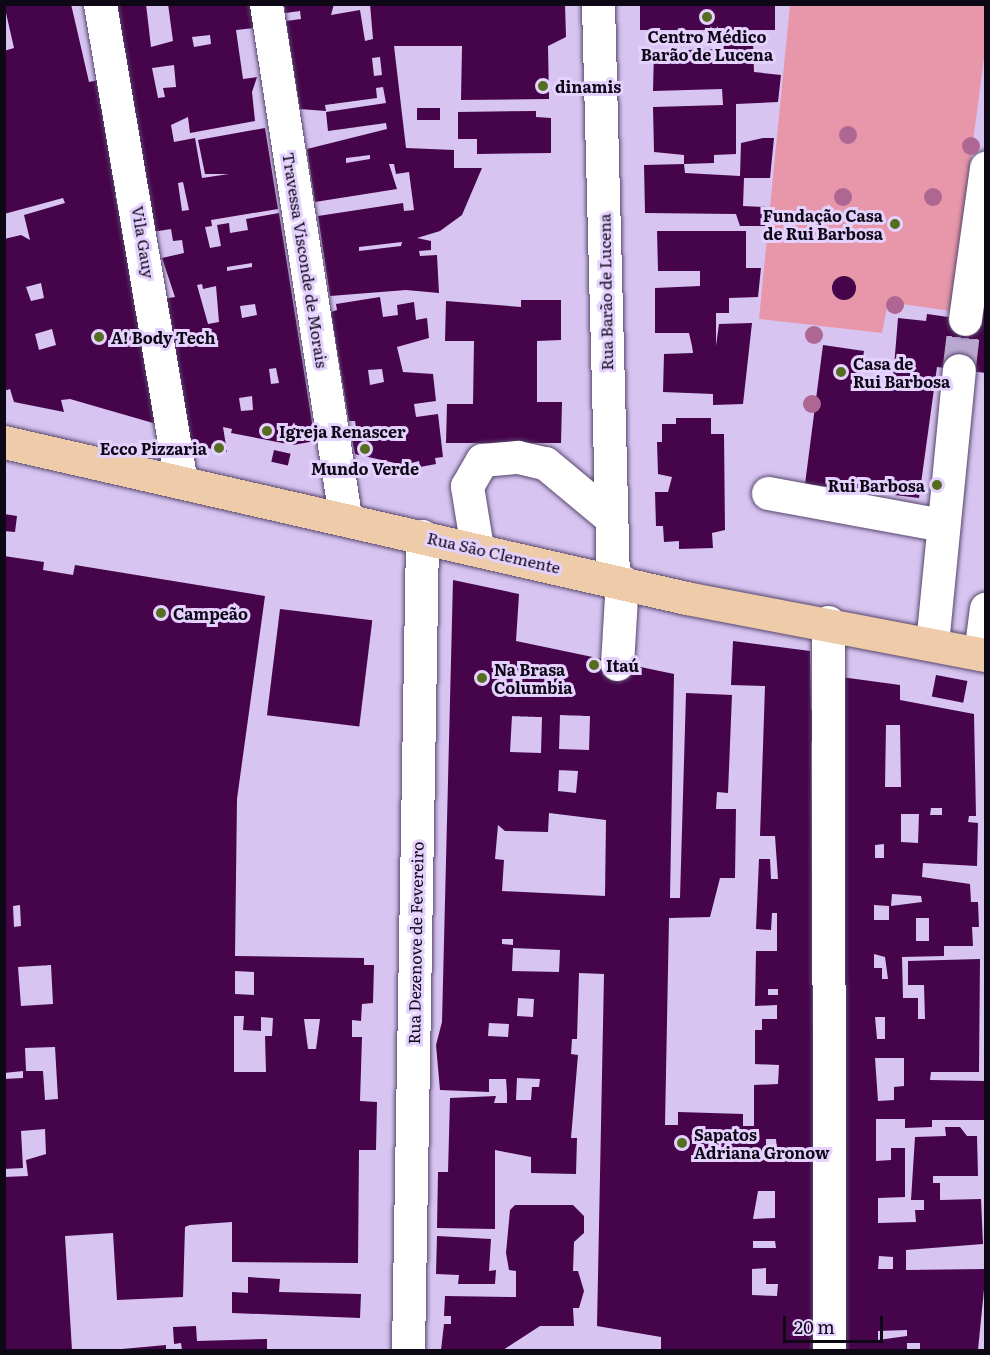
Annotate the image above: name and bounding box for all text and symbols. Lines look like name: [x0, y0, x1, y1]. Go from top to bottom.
marker: Centro Médico Barão de Lucena: [700, 10, 714, 24]
place label: Centro Médico Barão de Lucena: [641, 26, 773, 64]
place label: dinamis: [555, 76, 621, 96]
marker: dinamis: [536, 79, 550, 93]
street label: Travessa Visconde de Morais: [279, 151, 333, 369]
street label: Vila Gauy: [129, 204, 159, 280]
place label: Fundação Casa de Rui Barbosa: [763, 205, 883, 243]
street label: Rua Barão de Lucena: [594, 213, 616, 371]
marker: Fundação Casa de Rui Barbosa: [888, 217, 902, 231]
place label: A! Body Tech: [111, 327, 215, 347]
marker: A! Body Tech: [92, 330, 106, 344]
place label: Casa de Rui Barbosa: [853, 353, 950, 391]
marker: Casa de Rui Barbosa: [834, 365, 848, 379]
place label: Igreja Renascer: [279, 421, 406, 441]
marker: Igreja Renascer: [260, 424, 274, 438]
place label: Ecco Pizzaria: [100, 438, 207, 458]
marker: Ecco Pizzaria: [212, 441, 226, 455]
marker: Mundo Verde: [358, 442, 372, 456]
place label: Mundo Verde: [311, 458, 419, 478]
place label: Rui Barbosa: [828, 475, 925, 495]
marker: Rui Barbosa: [930, 478, 944, 492]
street label: Rua São Clemente: [426, 527, 562, 577]
place label: Campeão: [173, 603, 248, 623]
marker: Campeão: [154, 606, 168, 620]
place label: Itaú: [606, 655, 639, 675]
marker: Itaú: [587, 658, 601, 672]
place label: Na Brasa Columbia: [494, 659, 572, 697]
marker: Na Brasa Columbia: [475, 671, 489, 685]
street label: Rua Dezenove de Fevereiro: [404, 841, 426, 1045]
place label: Sapatos Adriana Gronow: [694, 1124, 829, 1162]
marker: Sapatos Adriana Gronow: [675, 1136, 689, 1150]
scale bar: [786, 1304, 886, 1342]
text: 20 m: [794, 1313, 835, 1340]

